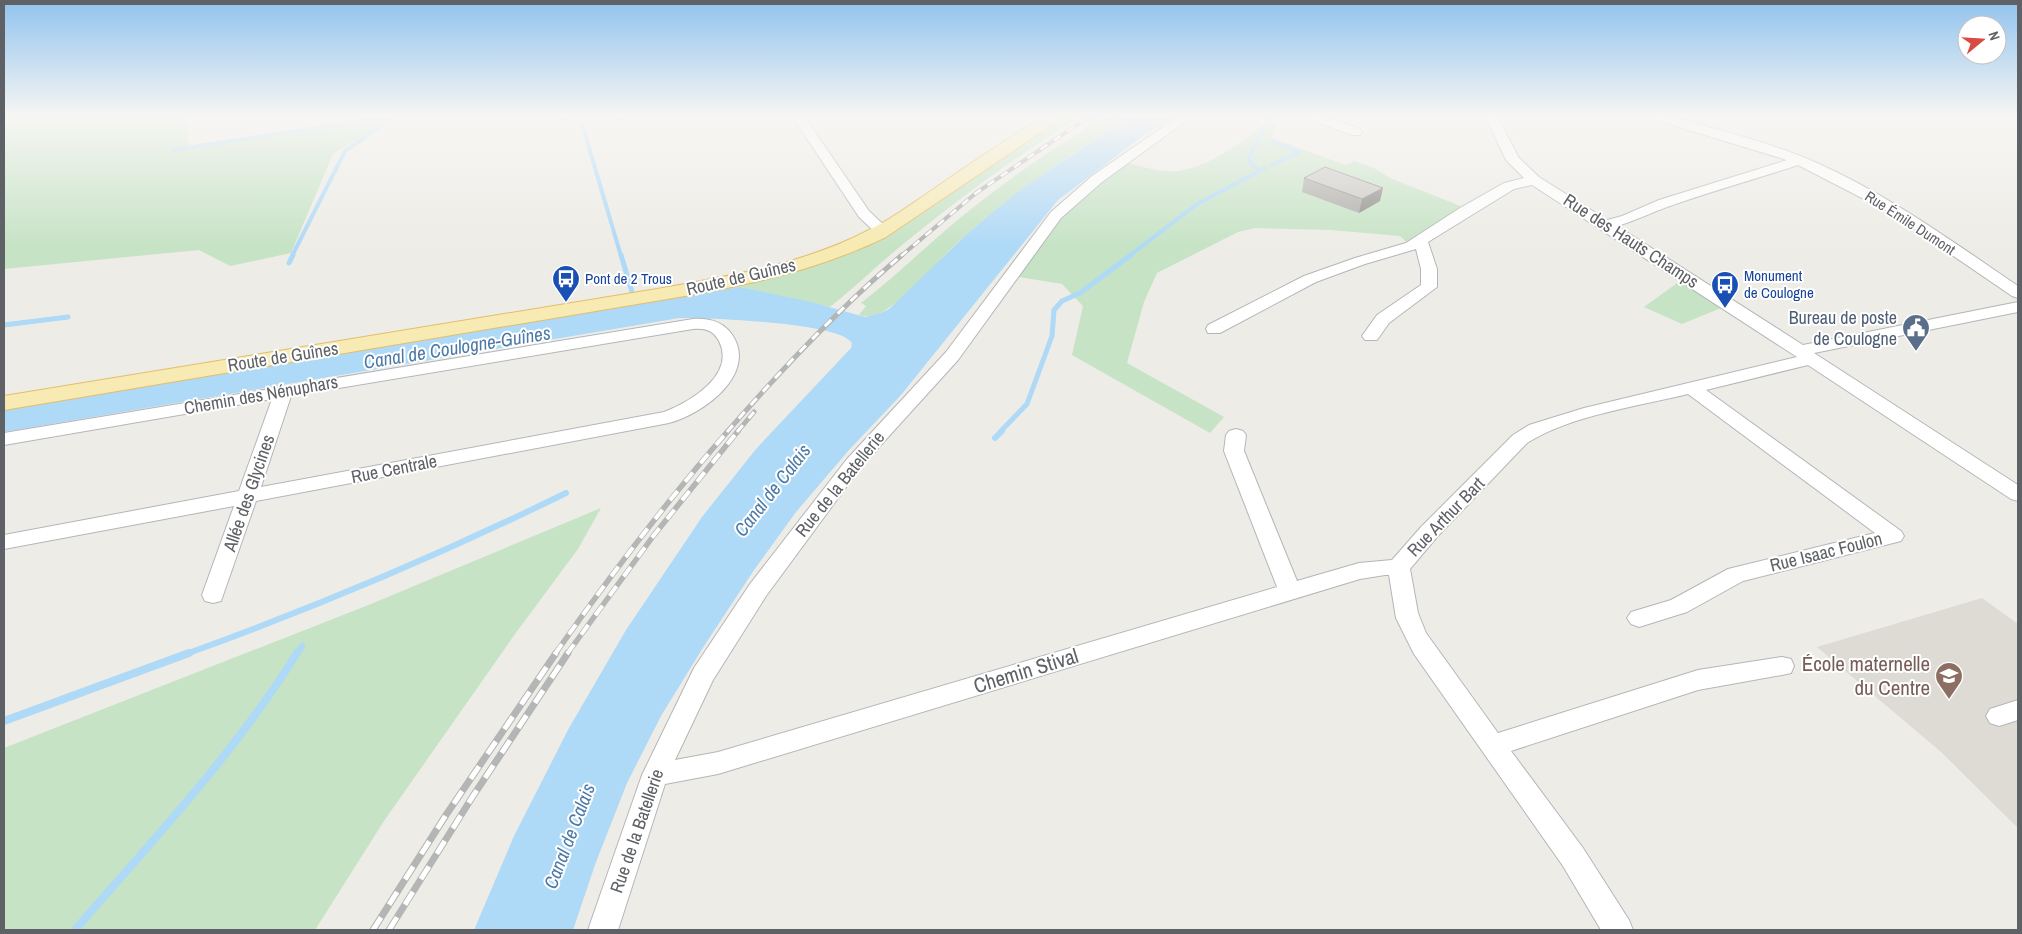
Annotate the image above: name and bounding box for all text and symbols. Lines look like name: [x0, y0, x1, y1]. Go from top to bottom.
north arrow: [1957, 15, 2007, 65]
text: N: [1985, 29, 2004, 43]
street label: Rue Émile Dumont: [1861, 185, 1960, 260]
street label: Rue des Hauts Champs: [1559, 187, 1704, 294]
street label: Route de Guînes: [684, 252, 798, 301]
bus stop icon: Pont de 2 Trous: [551, 264, 581, 303]
place label: Monument de Coulogne: [1744, 265, 1814, 303]
place label: Pont de 2 Trous: [585, 268, 672, 289]
bus stop icon: Monument de Coulogne: [1710, 270, 1740, 309]
place label: Bureau de poste de Coulogne: [1789, 305, 1897, 351]
public building icon: Bureau de poste de Coulogne: [1901, 313, 1931, 352]
water label: Canal de Coulogne-Guînes: [362, 319, 552, 375]
street label: Route de Guînes: [226, 335, 340, 378]
street label: Chemin des Nénuphars: [182, 369, 340, 420]
street label: Rue de la Batellerie: [789, 425, 890, 542]
street label: Allée des Glycines: [216, 431, 280, 556]
water label: Canal de Calais: [728, 438, 816, 542]
street label: Rue Centrale: [349, 448, 439, 489]
street label: Rue Arthur Bart: [1401, 471, 1490, 562]
street label: Rue Isaac Foulon: [1767, 525, 1885, 578]
street label: Chemin Stival: [970, 641, 1082, 700]
place label: École maternelle du Centre: [1802, 649, 1930, 702]
school or university icon: École maternelle du Centre: [1934, 661, 1964, 700]
street label: Rue de la Batellerie: [604, 765, 669, 896]
water label: Canal de Calais: [537, 779, 601, 892]

